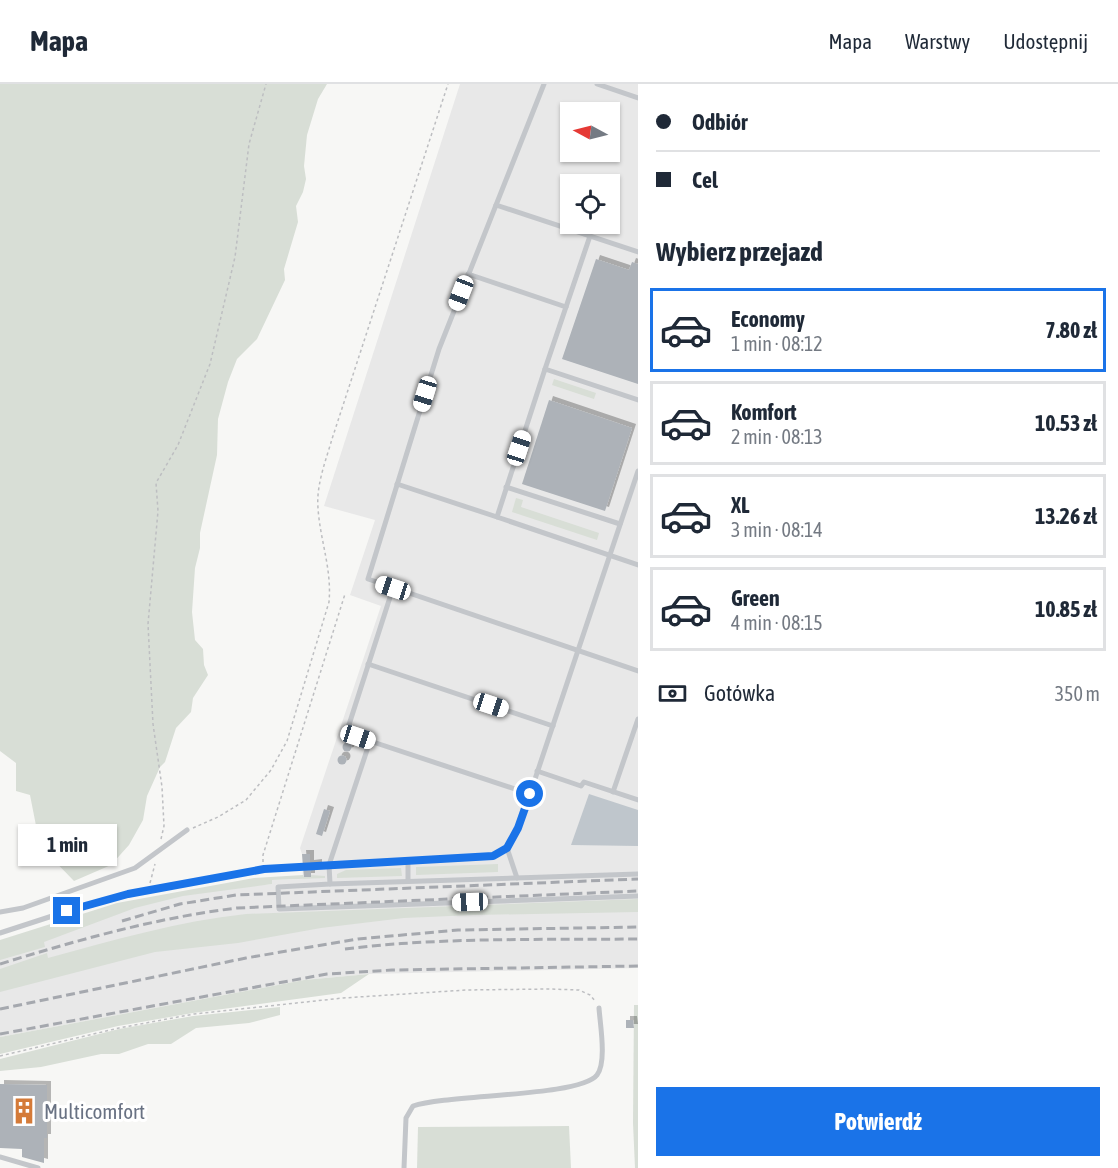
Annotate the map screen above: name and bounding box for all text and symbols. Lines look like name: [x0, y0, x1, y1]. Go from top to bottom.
text: Mapa: [30, 25, 88, 57]
text: Mapa: [828, 29, 872, 53]
text: Warstwy: [905, 29, 970, 53]
text: Udostępnij: [1003, 29, 1088, 53]
north arrow: [560, 102, 620, 162]
map controls: [560, 102, 620, 234]
text: Odbiór: [692, 109, 748, 135]
text: Cel: [692, 167, 718, 193]
button: locate: [560, 174, 620, 234]
text: Wybierz przejazd: [656, 236, 823, 267]
car: [446, 273, 476, 313]
icon: car: [659, 303, 713, 357]
text: Economy: [731, 306, 805, 332]
text: 7.80 zł: [1045, 317, 1097, 343]
text: 1 min · 08:12: [731, 332, 823, 355]
car: [411, 374, 439, 414]
icon: car: [659, 396, 713, 450]
text: Komfort: [731, 399, 797, 425]
text: 10.53 zł: [1035, 410, 1097, 436]
text: 2 min · 08:13: [731, 425, 823, 448]
car: [505, 428, 533, 468]
icon: car: [659, 489, 713, 543]
text: XL: [731, 492, 749, 518]
text: 13.26 zł: [1035, 503, 1097, 529]
text: 3 min · 08:14: [731, 518, 823, 541]
car: [373, 574, 413, 602]
icon: car: [659, 582, 713, 636]
text: Green: [731, 585, 780, 611]
text: 10.85 zł: [1035, 596, 1097, 622]
text: 4 min · 08:15: [731, 611, 823, 634]
icon: cash: [656, 677, 689, 710]
text: Gotówka: [704, 680, 775, 706]
text: 350 m: [1055, 682, 1100, 705]
car: [471, 691, 511, 719]
car: [338, 723, 378, 751]
route start: [516, 780, 543, 807]
callout: 1 min: [17, 824, 116, 866]
text: 1 min: [47, 833, 88, 856]
car: [452, 892, 488, 912]
route end: [53, 897, 80, 924]
button: Potwierdź: [656, 1087, 1100, 1156]
building icon: Multicomfort: [9, 1096, 39, 1126]
place label: Multicomfort: [44, 1099, 145, 1123]

